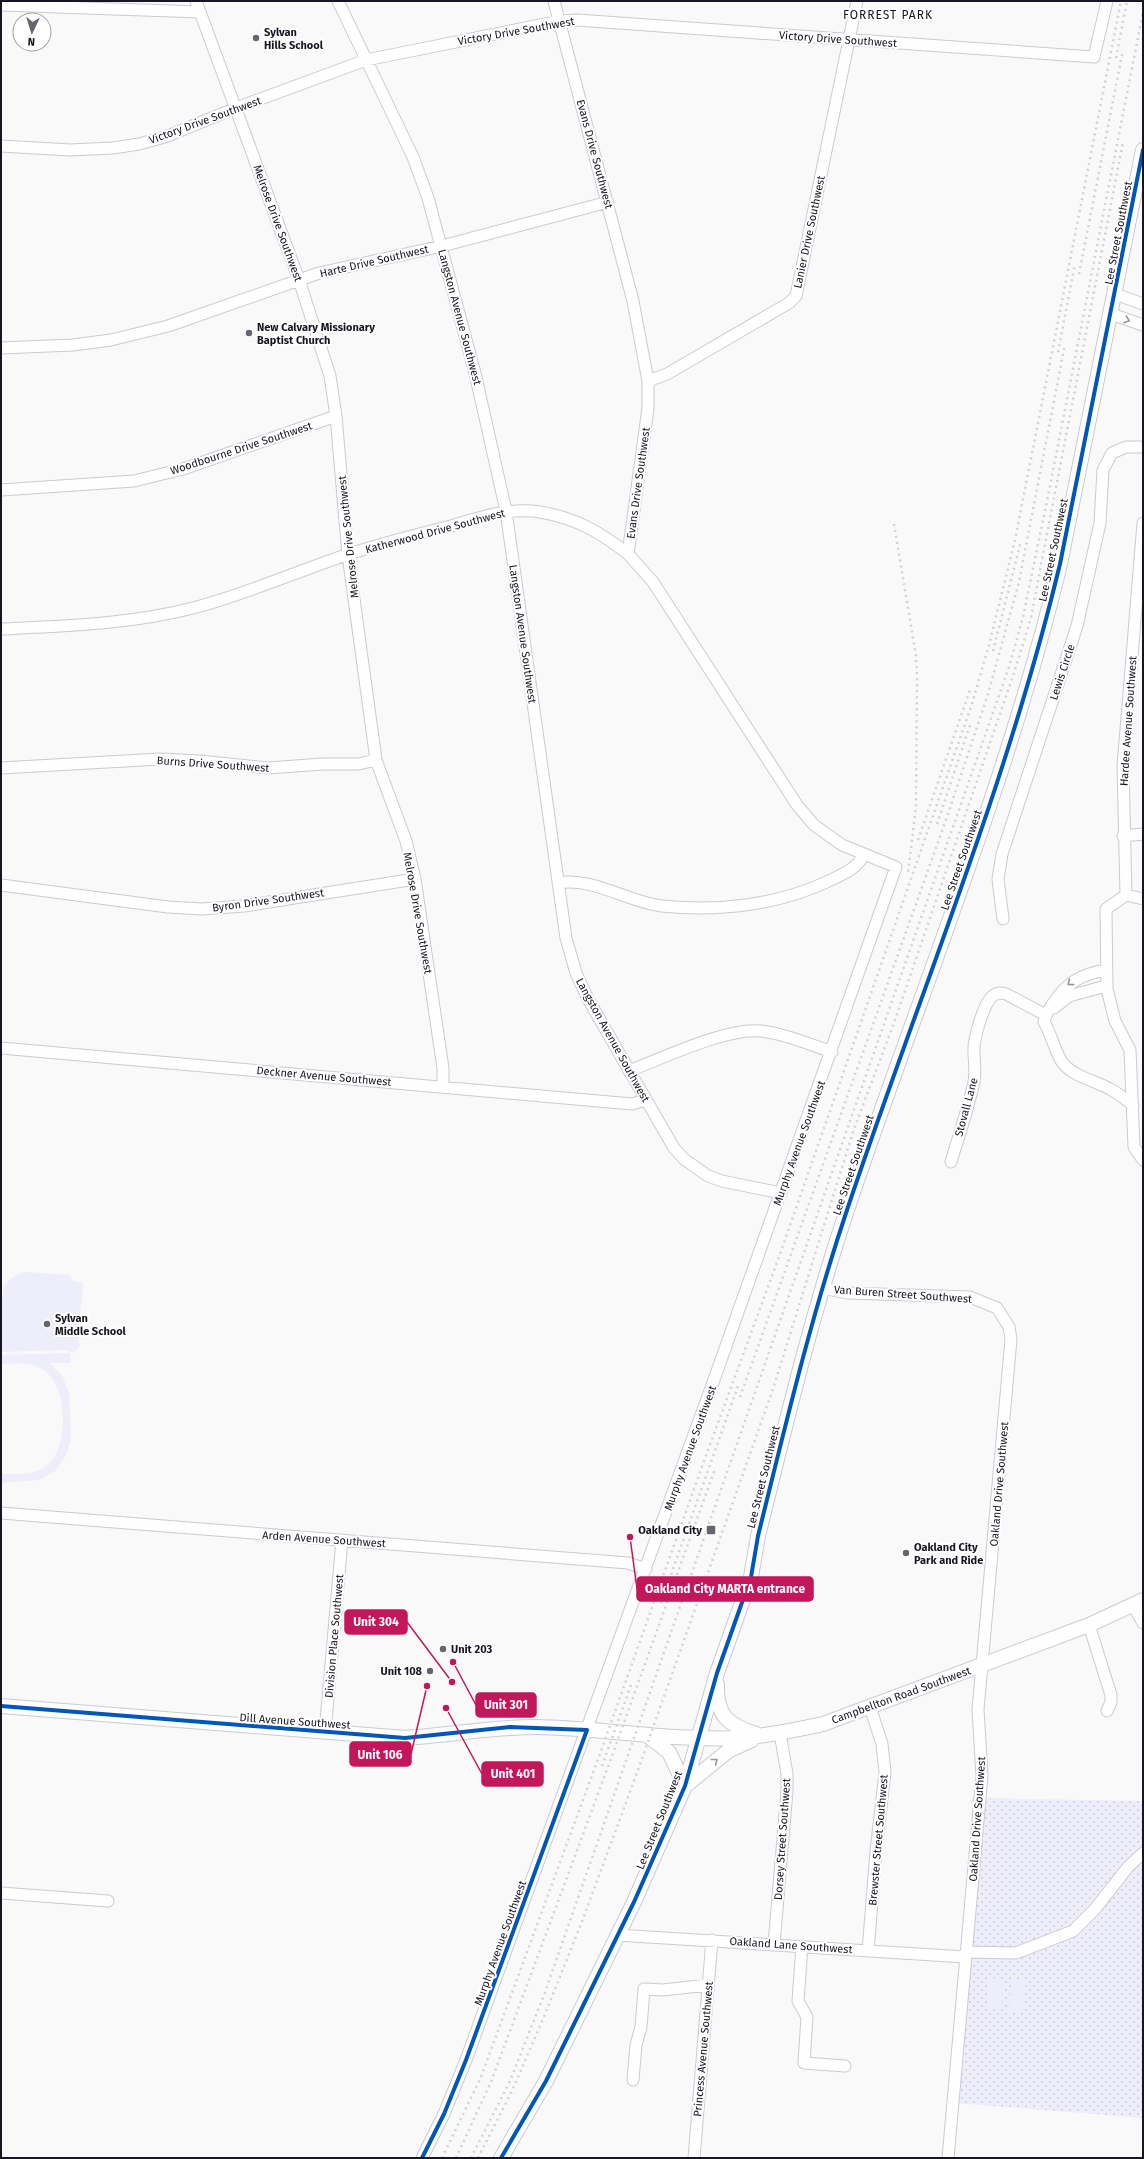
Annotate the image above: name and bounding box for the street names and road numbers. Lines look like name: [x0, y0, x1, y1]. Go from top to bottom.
street label: Victory Drive Southwest: [457, 15, 575, 48]
street label: Victory Drive Southwest: [779, 29, 897, 50]
street label: Victory Drive Southwest: [147, 94, 263, 147]
street label: Evans Drive Southwest: [574, 98, 615, 210]
street label: Melrose Drive Southwest: [250, 163, 305, 283]
street label: Lanier Drive Southwest: [791, 174, 828, 290]
street label: Lee Street Southwest: [1102, 180, 1135, 286]
street label: Harte Drive Southwest: [318, 243, 430, 280]
street label: Langston Avenue Southwest: [435, 248, 484, 386]
street label: Woodbourne Drive Southwest: [169, 419, 314, 478]
street label: Evans Drive Southwest: [624, 427, 653, 540]
street label: Melrose Drive Southwest: [336, 475, 361, 599]
street label: Lee Street Southwest: [1036, 497, 1071, 603]
street label: Katherwood Drive Southwest: [364, 507, 506, 556]
street label: Langston Avenue Southwest: [506, 564, 539, 704]
street label: Lewis Circle: [1047, 643, 1078, 702]
street label: Hardee Avenue Southwest: [1117, 655, 1140, 787]
street label: Burns Drive Southwest: [156, 754, 270, 775]
street label: Lee Street Southwest: [938, 808, 985, 912]
street label: Melrose Drive Southwest: [400, 851, 435, 975]
street label: Byron Drive Southwest: [211, 886, 325, 915]
street label: Langston Avenue Southwest: [573, 976, 652, 1105]
street label: Deckner Avenue Southwest: [256, 1064, 392, 1089]
street label: Stovall Lane: [952, 1076, 981, 1138]
street label: Murphy Avenue Southwest: [771, 1079, 828, 1207]
street label: Lee Street Southwest: [830, 1113, 877, 1217]
street label: Van Buren Street Southwest: [833, 1283, 972, 1306]
street label: Murphy Avenue Southwest: [662, 1384, 719, 1512]
street label: Oakland Drive Southwest: [988, 1421, 1011, 1547]
street label: Lee Street Southwest: [744, 1425, 783, 1530]
street label: Arden Avenue Southwest: [262, 1529, 386, 1550]
street label: Division Place Southwest: [323, 1574, 346, 1699]
street label: Campbellton Road Southwest: [830, 1664, 973, 1727]
street label: Dill Avenue Southwest: [239, 1711, 351, 1732]
street label: Oakland Drive Southwest: [967, 1756, 988, 1882]
street label: Lee Street Southwest: [634, 1769, 685, 1871]
street label: Brewster Street Southwest: [866, 1774, 891, 1906]
street label: Dorsey Street Southwest: [772, 1778, 793, 1900]
street label: Murphy Avenue Southwest: [472, 1879, 529, 2007]
street label: Oakland Lane Southwest: [729, 1935, 853, 1956]
street label: Princess Avenue Southwest: [691, 1981, 716, 2117]

